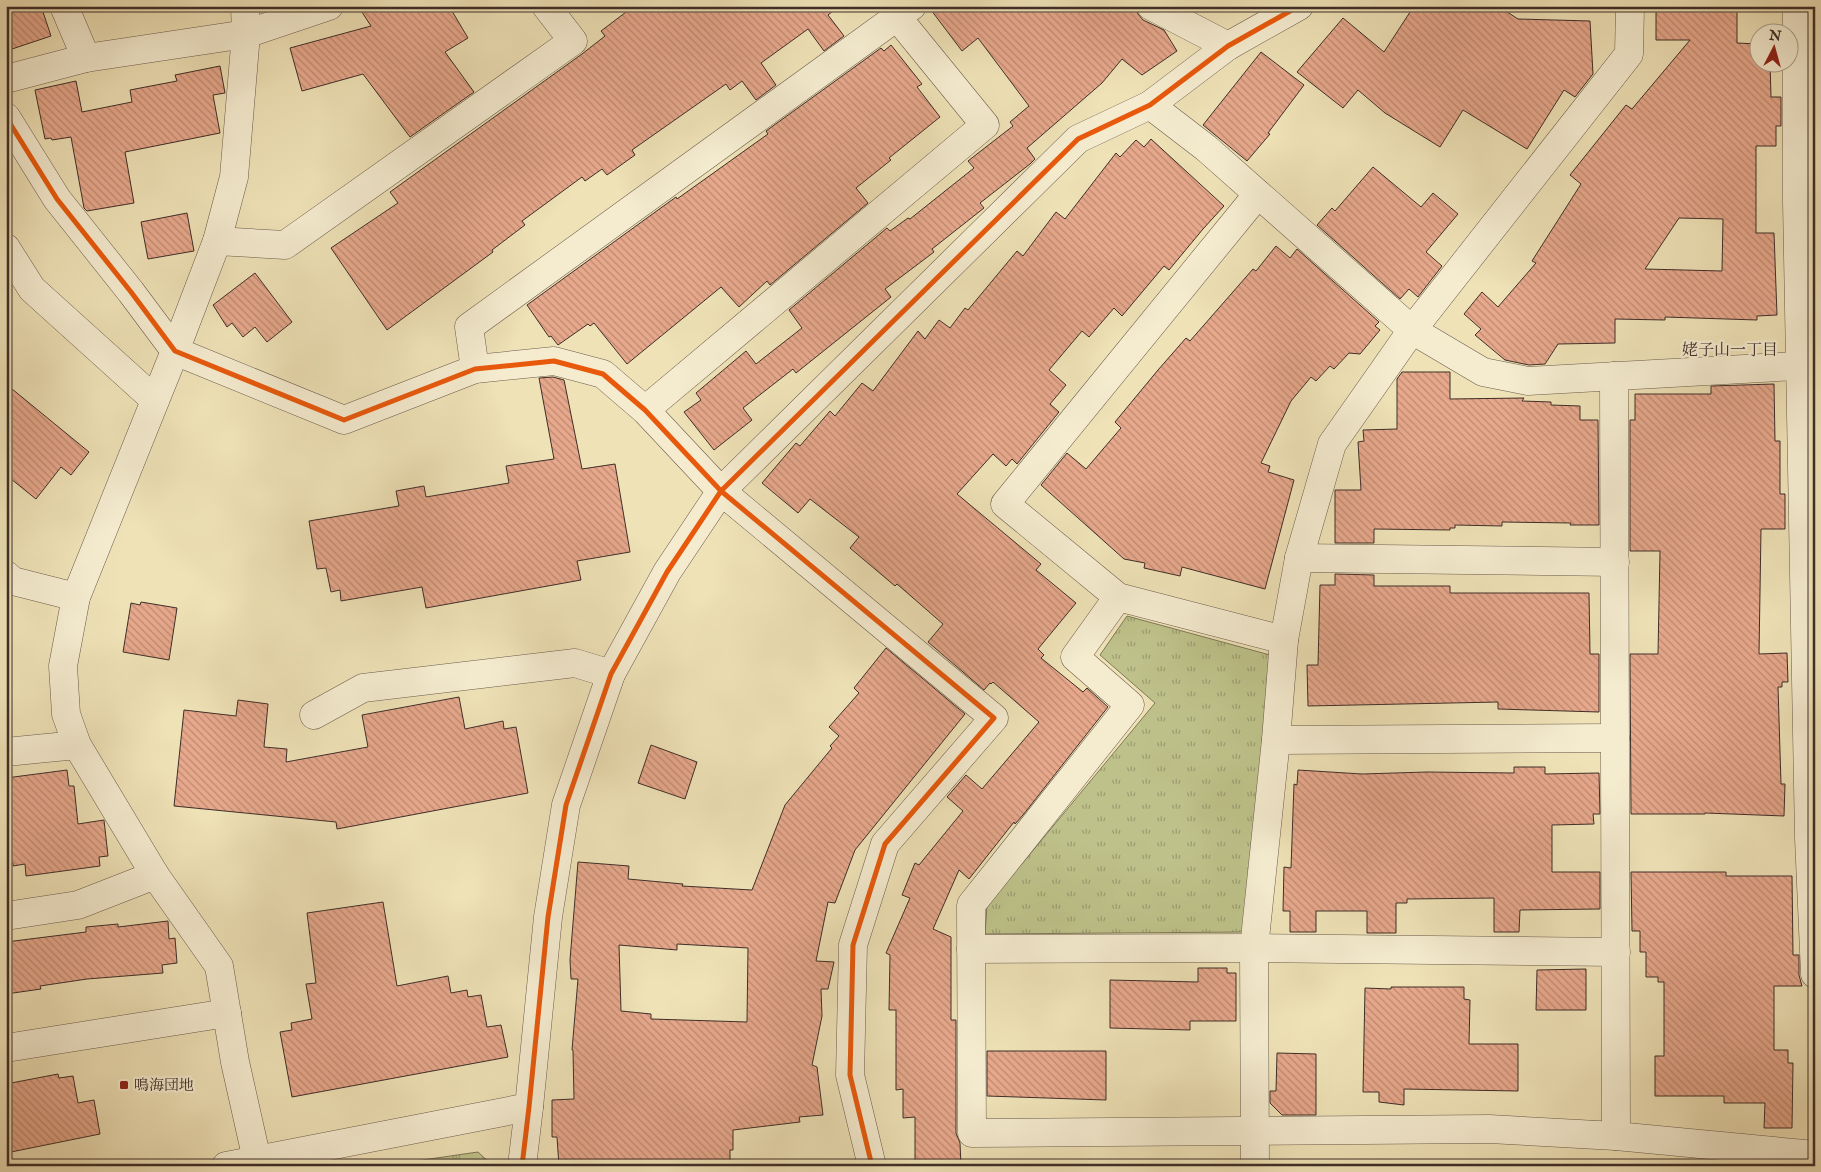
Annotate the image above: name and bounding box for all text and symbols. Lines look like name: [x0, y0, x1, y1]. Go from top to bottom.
north arrow: [1748, 22, 1798, 72]
text: N: [1767, 26, 1782, 46]
district label: 姥子山一丁目: [1682, 341, 1778, 361]
place label: 鳴海団地: [134, 1076, 194, 1095]
marker: 鳴海団地: [118, 1079, 130, 1091]

